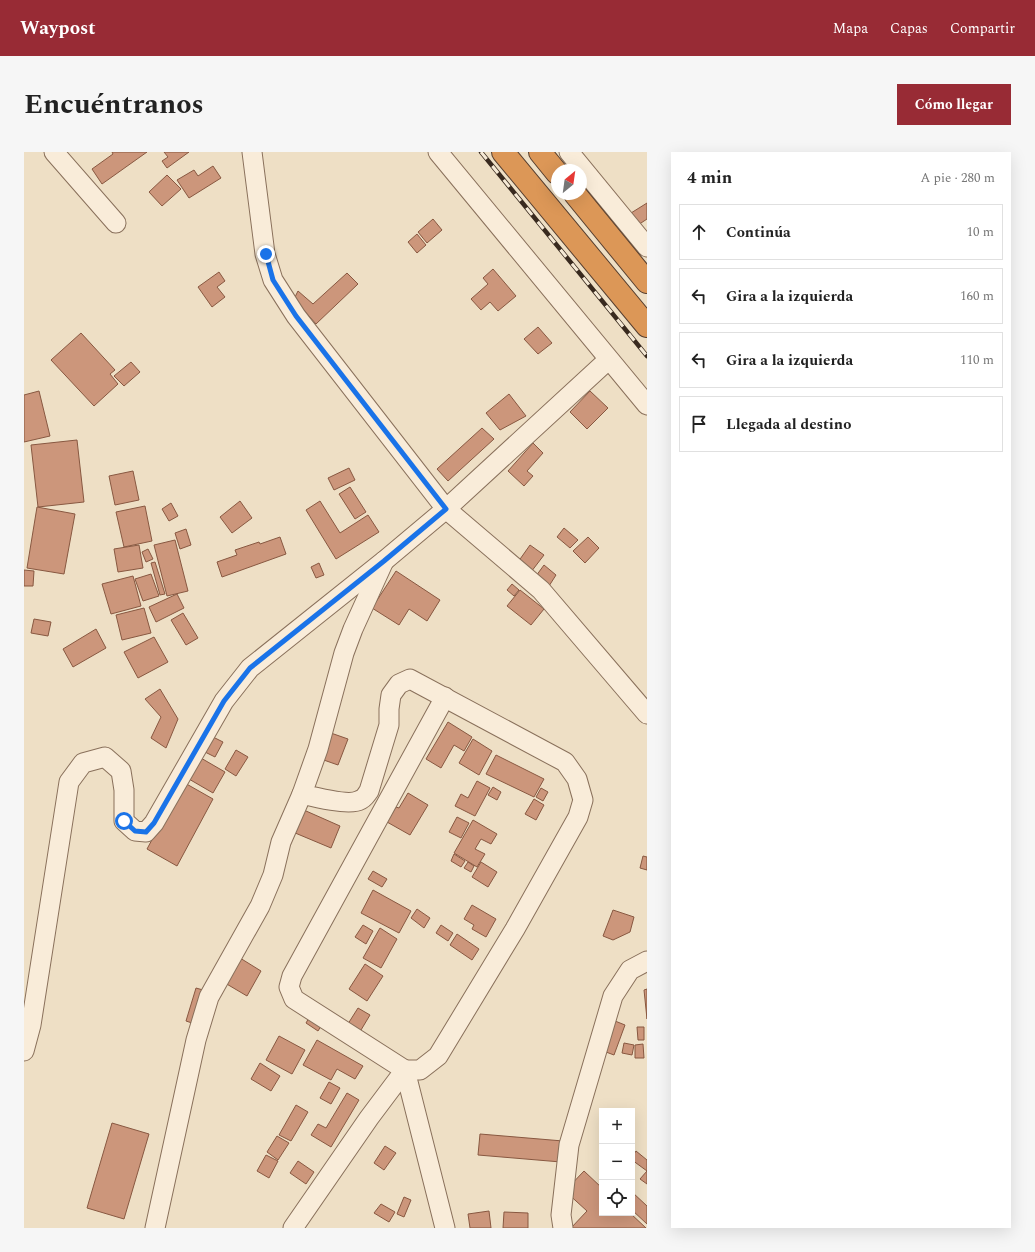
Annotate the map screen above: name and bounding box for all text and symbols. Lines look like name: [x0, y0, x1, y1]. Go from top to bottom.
text: Waypost: [20, 14, 96, 43]
text: Mapa: [833, 18, 868, 39]
text: Capas: [890, 18, 928, 39]
text: Compartir: [950, 18, 1015, 39]
text: Encuéntranos: [24, 83, 204, 126]
button: Cómo llegar: [897, 84, 1011, 125]
north arrow: [551, 164, 587, 200]
text: 4 min: [687, 165, 732, 191]
text: A pie · 280 m: [921, 168, 995, 188]
icon: ahead: [688, 221, 710, 243]
text: Continúa: [726, 221, 791, 244]
text: 10 m: [967, 222, 994, 242]
route end: [257, 245, 275, 263]
icon: left: [688, 285, 710, 307]
text: Gira a la izquierda: [726, 285, 853, 308]
text: 160 m: [960, 286, 994, 306]
icon: left: [688, 349, 710, 371]
text: Gira a la izquierda: [726, 349, 853, 372]
text: 110 m: [960, 350, 994, 370]
icon: arrive: [688, 413, 710, 435]
text: Llegada al destino: [726, 413, 851, 436]
route start: [115, 812, 133, 830]
map controls: [599, 1108, 635, 1216]
button: +: [599, 1108, 635, 1144]
button: −: [599, 1144, 635, 1180]
button: locate: [599, 1180, 635, 1216]

